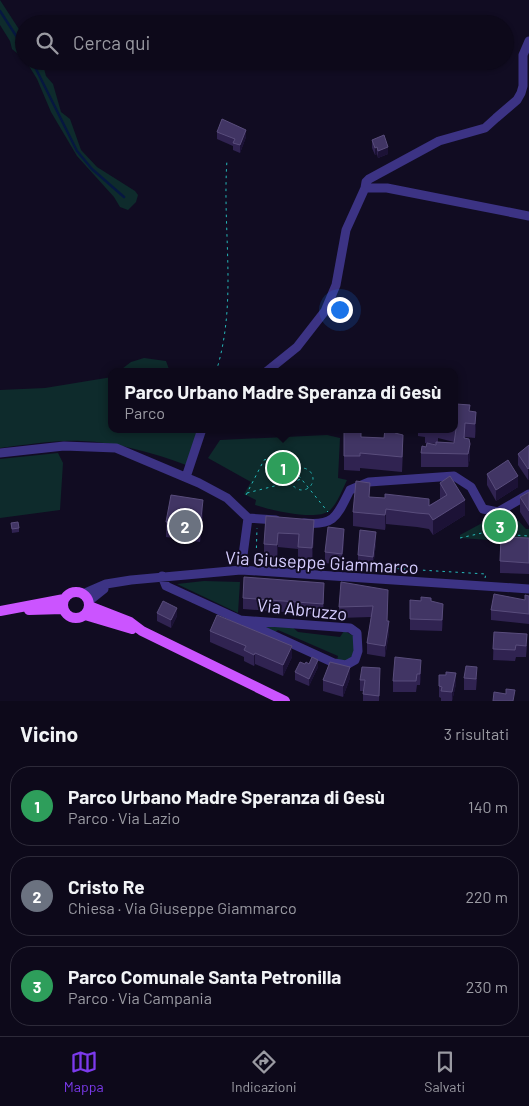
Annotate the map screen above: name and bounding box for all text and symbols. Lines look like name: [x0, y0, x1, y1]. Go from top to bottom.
search box: [15, 15, 514, 70]
icon: search: [33, 29, 61, 57]
text: Cerca qui: [73, 31, 150, 54]
your location: [327, 297, 353, 323]
popup: [108, 368, 458, 433]
text: Parco Urbano Madre Speranza di Gesù: [125, 380, 441, 403]
text: Parco: [125, 403, 165, 422]
pin: 1: [267, 449, 299, 487]
pin: 2: [169, 507, 201, 545]
pin: 3: [484, 507, 516, 545]
street label: Via Giuseppe Giammarco: [225, 546, 419, 578]
street label: Via Abruzzo: [256, 593, 348, 625]
text: Vicino: [20, 721, 78, 746]
text: 3 risultati: [444, 724, 509, 743]
text: Parco Urbano Madre Speranza di Gesù: [68, 785, 385, 808]
text: 1: [34, 797, 40, 816]
text: 140 m: [468, 797, 508, 816]
text: Parco · Via Lazio: [68, 808, 180, 827]
text: Cristo Re: [68, 875, 145, 898]
text: 2: [33, 887, 41, 906]
text: 220 m: [465, 887, 508, 906]
text: Chiesa · Via Giuseppe Giammarco: [68, 898, 297, 917]
text: Parco Comunale Santa Petronilla: [68, 965, 341, 988]
text: 3: [33, 977, 41, 996]
text: 230 m: [466, 977, 508, 996]
text: Parco · Via Campania: [68, 988, 212, 1007]
tab: Mappa: [64, 1048, 104, 1095]
tab: Indicazioni: [231, 1048, 297, 1095]
tab: Salvati: [424, 1048, 465, 1095]

